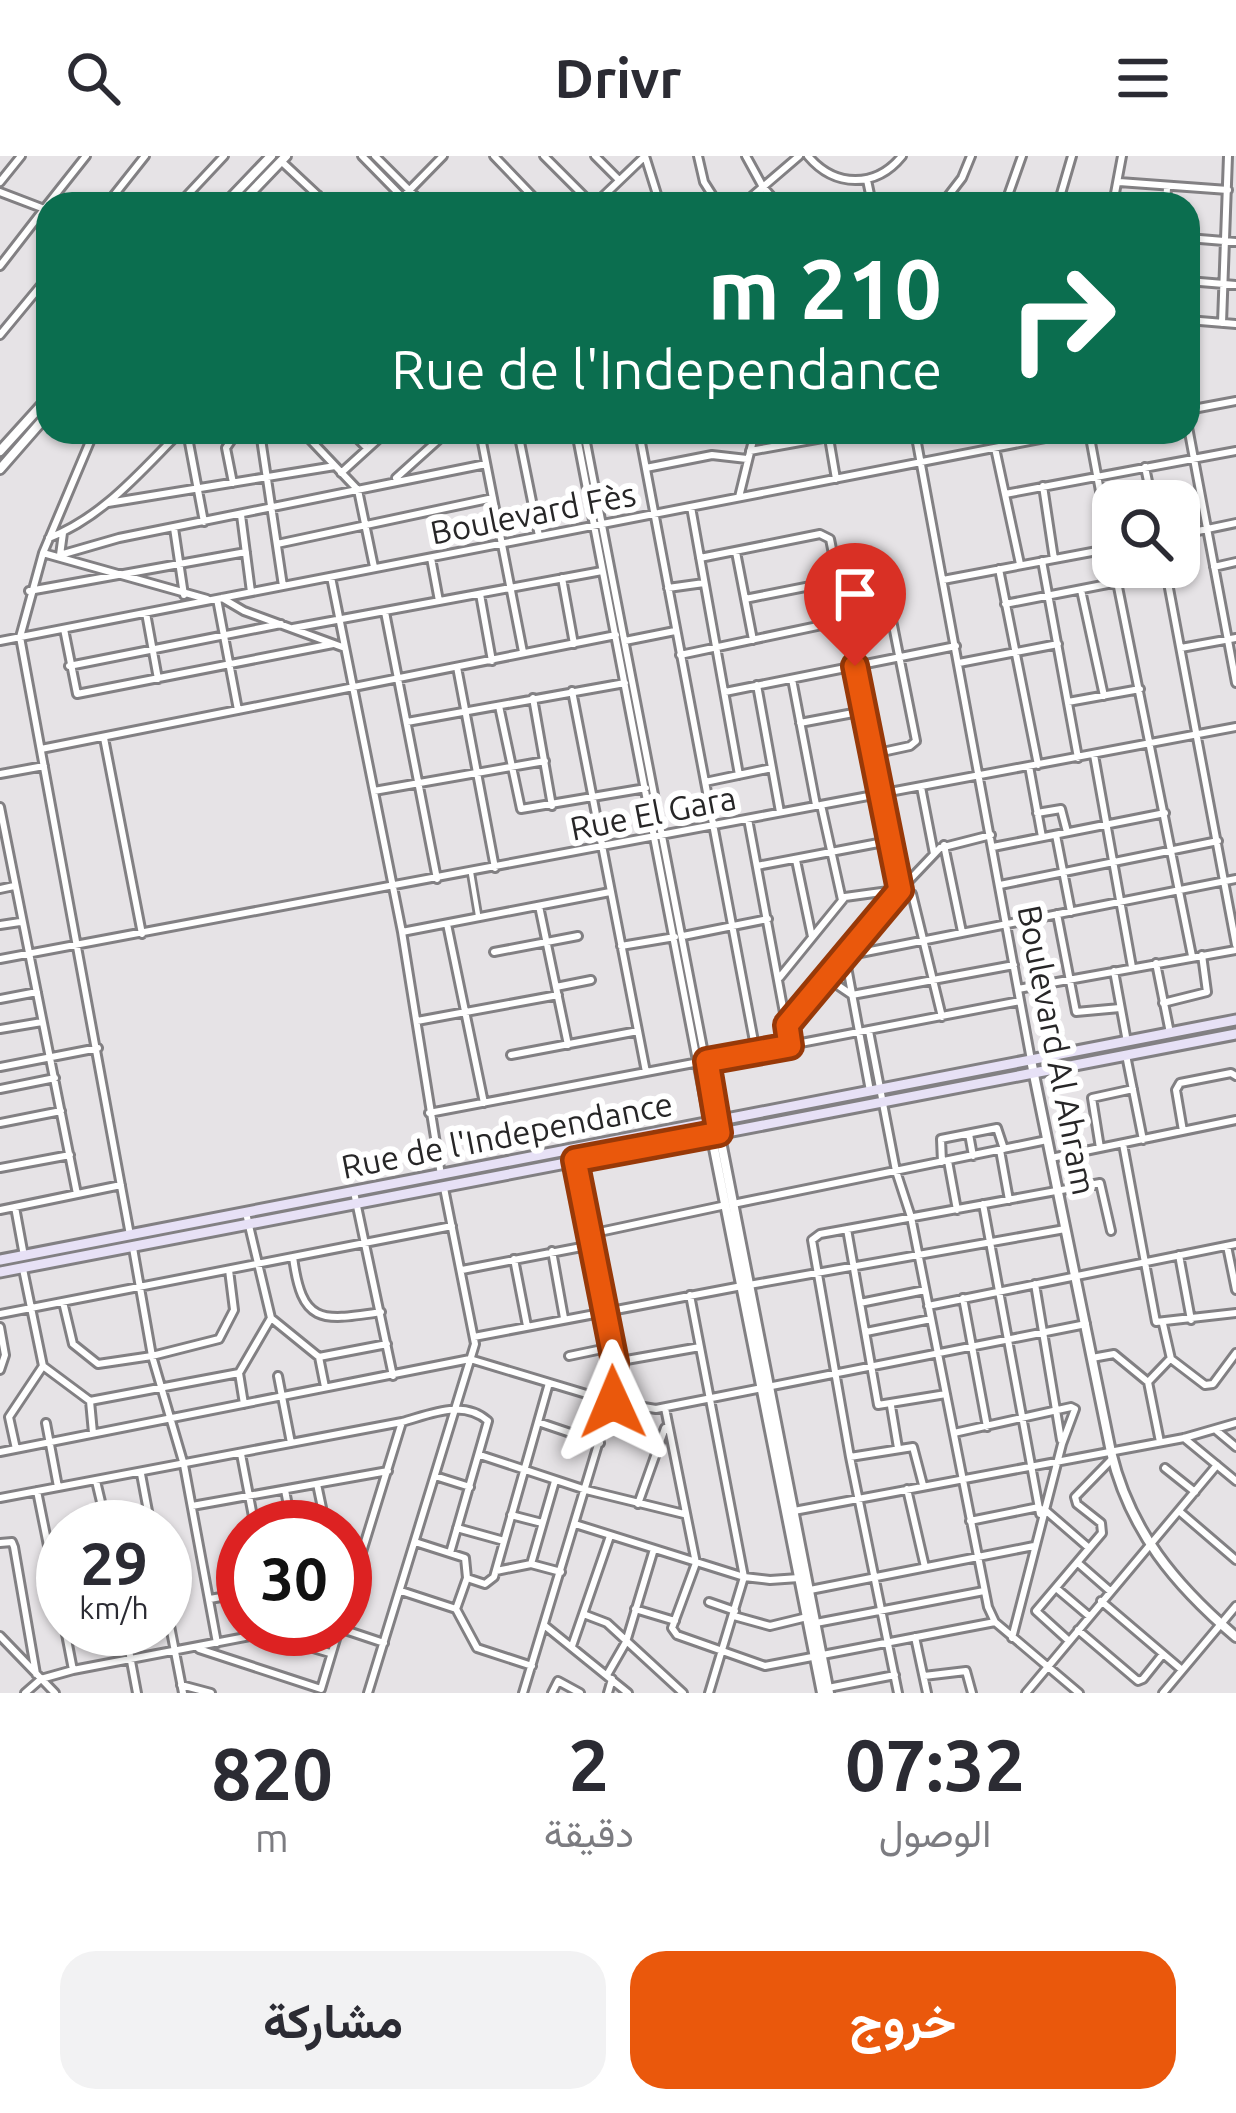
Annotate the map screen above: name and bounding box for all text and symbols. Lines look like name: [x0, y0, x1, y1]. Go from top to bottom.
icon: search: [60, 45, 126, 111]
icon: menu: [1110, 45, 1176, 111]
text: Drivr: [555, 48, 682, 108]
icon: right: [984, 240, 1140, 396]
text: 210 m: [708, 241, 942, 335]
text: Rue de l'Independance: [391, 339, 942, 399]
street label: Boulevard Fès: [427, 474, 639, 551]
map controls: [1092, 480, 1200, 588]
button: search: [1092, 480, 1200, 588]
pin: [804, 543, 906, 666]
icon: arrive: [822, 561, 888, 627]
street label: Rue El Gara: [567, 778, 739, 847]
street label: Boulevard Al Ahram: [1011, 902, 1104, 1198]
street label: Rue de l'Independance: [338, 1084, 676, 1185]
position arrow: [550, 1339, 676, 1465]
speed limit sign: 30: [216, 1500, 372, 1656]
text: 29: [80, 1529, 148, 1596]
text: km/h: [79, 1591, 149, 1625]
text: 2: [569, 1724, 609, 1805]
text: 07:32: [845, 1724, 1025, 1805]
text: 820: [211, 1733, 333, 1814]
text: دقيقة: [544, 1811, 634, 1854]
text: الوصول: [879, 1811, 991, 1854]
text: m: [255, 1816, 289, 1859]
button: مشاركة: [60, 1951, 606, 2089]
button: خروج: [630, 1951, 1176, 2089]

